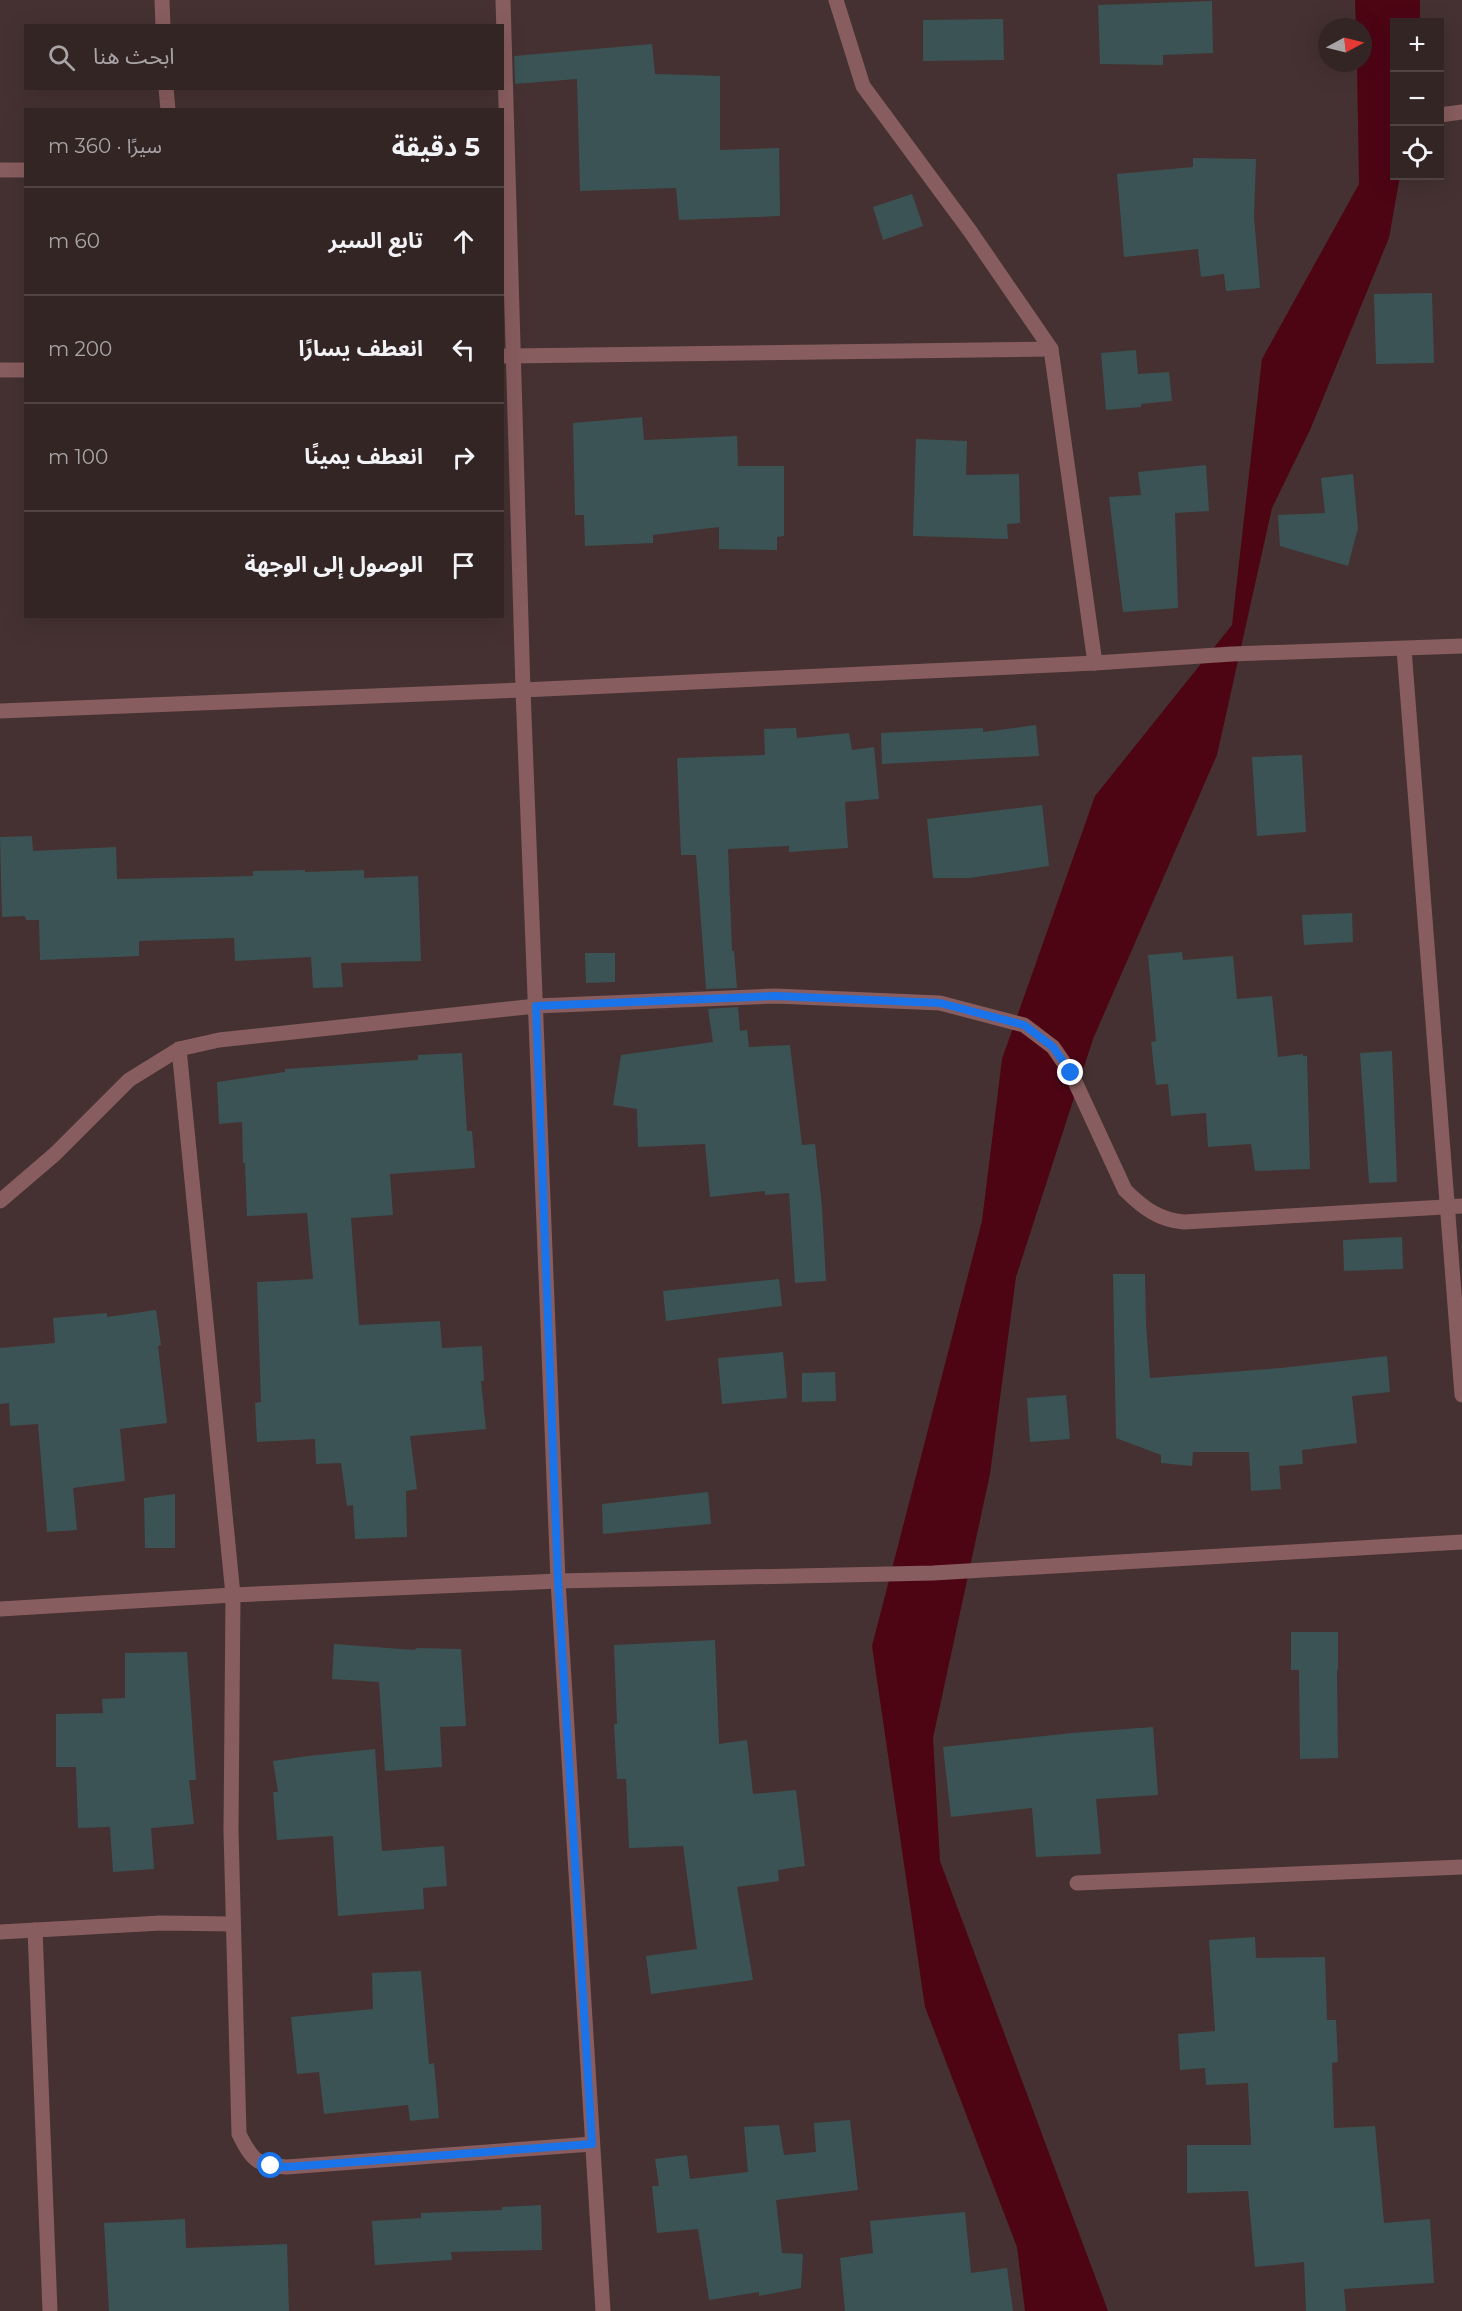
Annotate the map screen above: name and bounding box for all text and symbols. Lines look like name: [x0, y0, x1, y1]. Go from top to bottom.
north arrow: [1318, 18, 1372, 72]
map controls: [1390, 18, 1444, 180]
button: +: [1390, 18, 1444, 72]
search box: [24, 24, 504, 90]
icon: search: [45, 41, 78, 74]
text: ابحث هنا: [93, 43, 175, 70]
button: −: [1390, 72, 1444, 126]
button: locate: [1390, 126, 1444, 180]
text: 5 دقيقة: [392, 131, 480, 163]
text: سيرًا · 360 m: [48, 134, 162, 158]
icon: ahead: [447, 225, 480, 258]
text: تابع السير: [329, 227, 423, 254]
text: 60 m: [48, 229, 100, 253]
icon: left: [447, 333, 480, 366]
text: انعطف يسارًا: [299, 335, 423, 362]
text: 200 m: [48, 337, 112, 361]
icon: right: [447, 441, 480, 474]
text: انعطف يمينًا: [304, 443, 423, 470]
text: 100 m: [48, 445, 108, 469]
icon: arrive: [447, 549, 480, 582]
text: الوصول إلى الوجهة: [244, 551, 423, 578]
route end: [1057, 1059, 1083, 1085]
route start: [257, 2152, 283, 2178]

